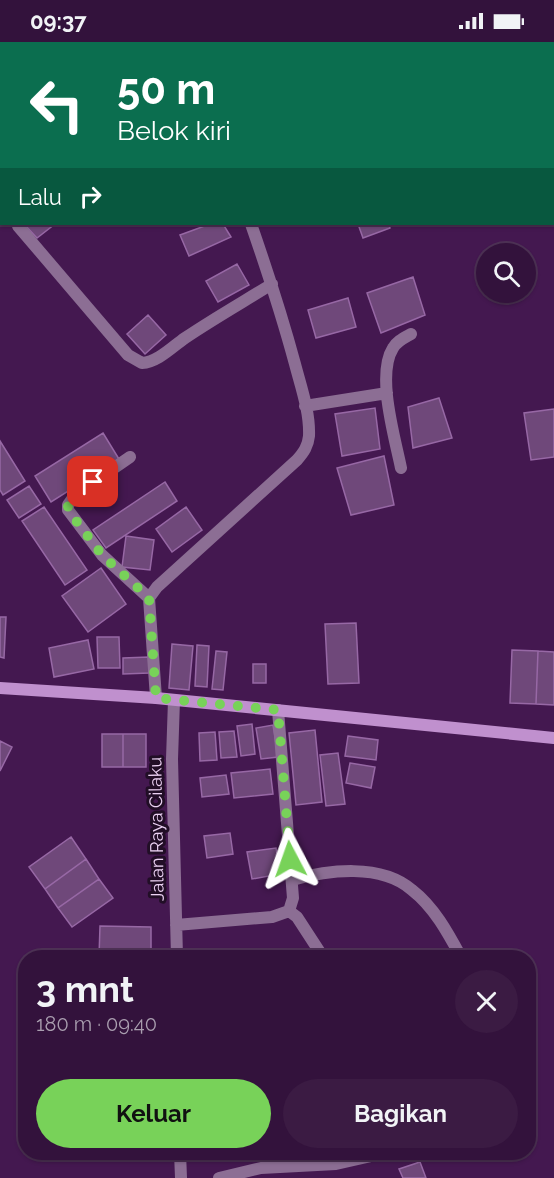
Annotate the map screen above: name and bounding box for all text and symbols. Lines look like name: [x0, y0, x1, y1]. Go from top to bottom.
text: 09:37: [30, 8, 87, 34]
text: 50 m: [117, 65, 215, 114]
icon: left: [18, 66, 96, 144]
text: Belok kiri: [117, 115, 231, 146]
icon: right: [74, 180, 107, 213]
text: Lalu: [18, 184, 62, 210]
map controls: [476, 243, 536, 303]
button: search: [476, 243, 536, 303]
pin: [67, 456, 118, 507]
icon: arrive: [76, 465, 109, 498]
street label: Jalan Raya Cilaku: [144, 757, 168, 901]
position arrow: [258, 827, 322, 891]
text: 3 mnt: [36, 968, 134, 1010]
button: close: [455, 970, 518, 1033]
text: 180 m · 09:40: [36, 1012, 157, 1036]
button: Keluar: [36, 1079, 271, 1148]
button: Bagikan: [283, 1079, 518, 1148]

